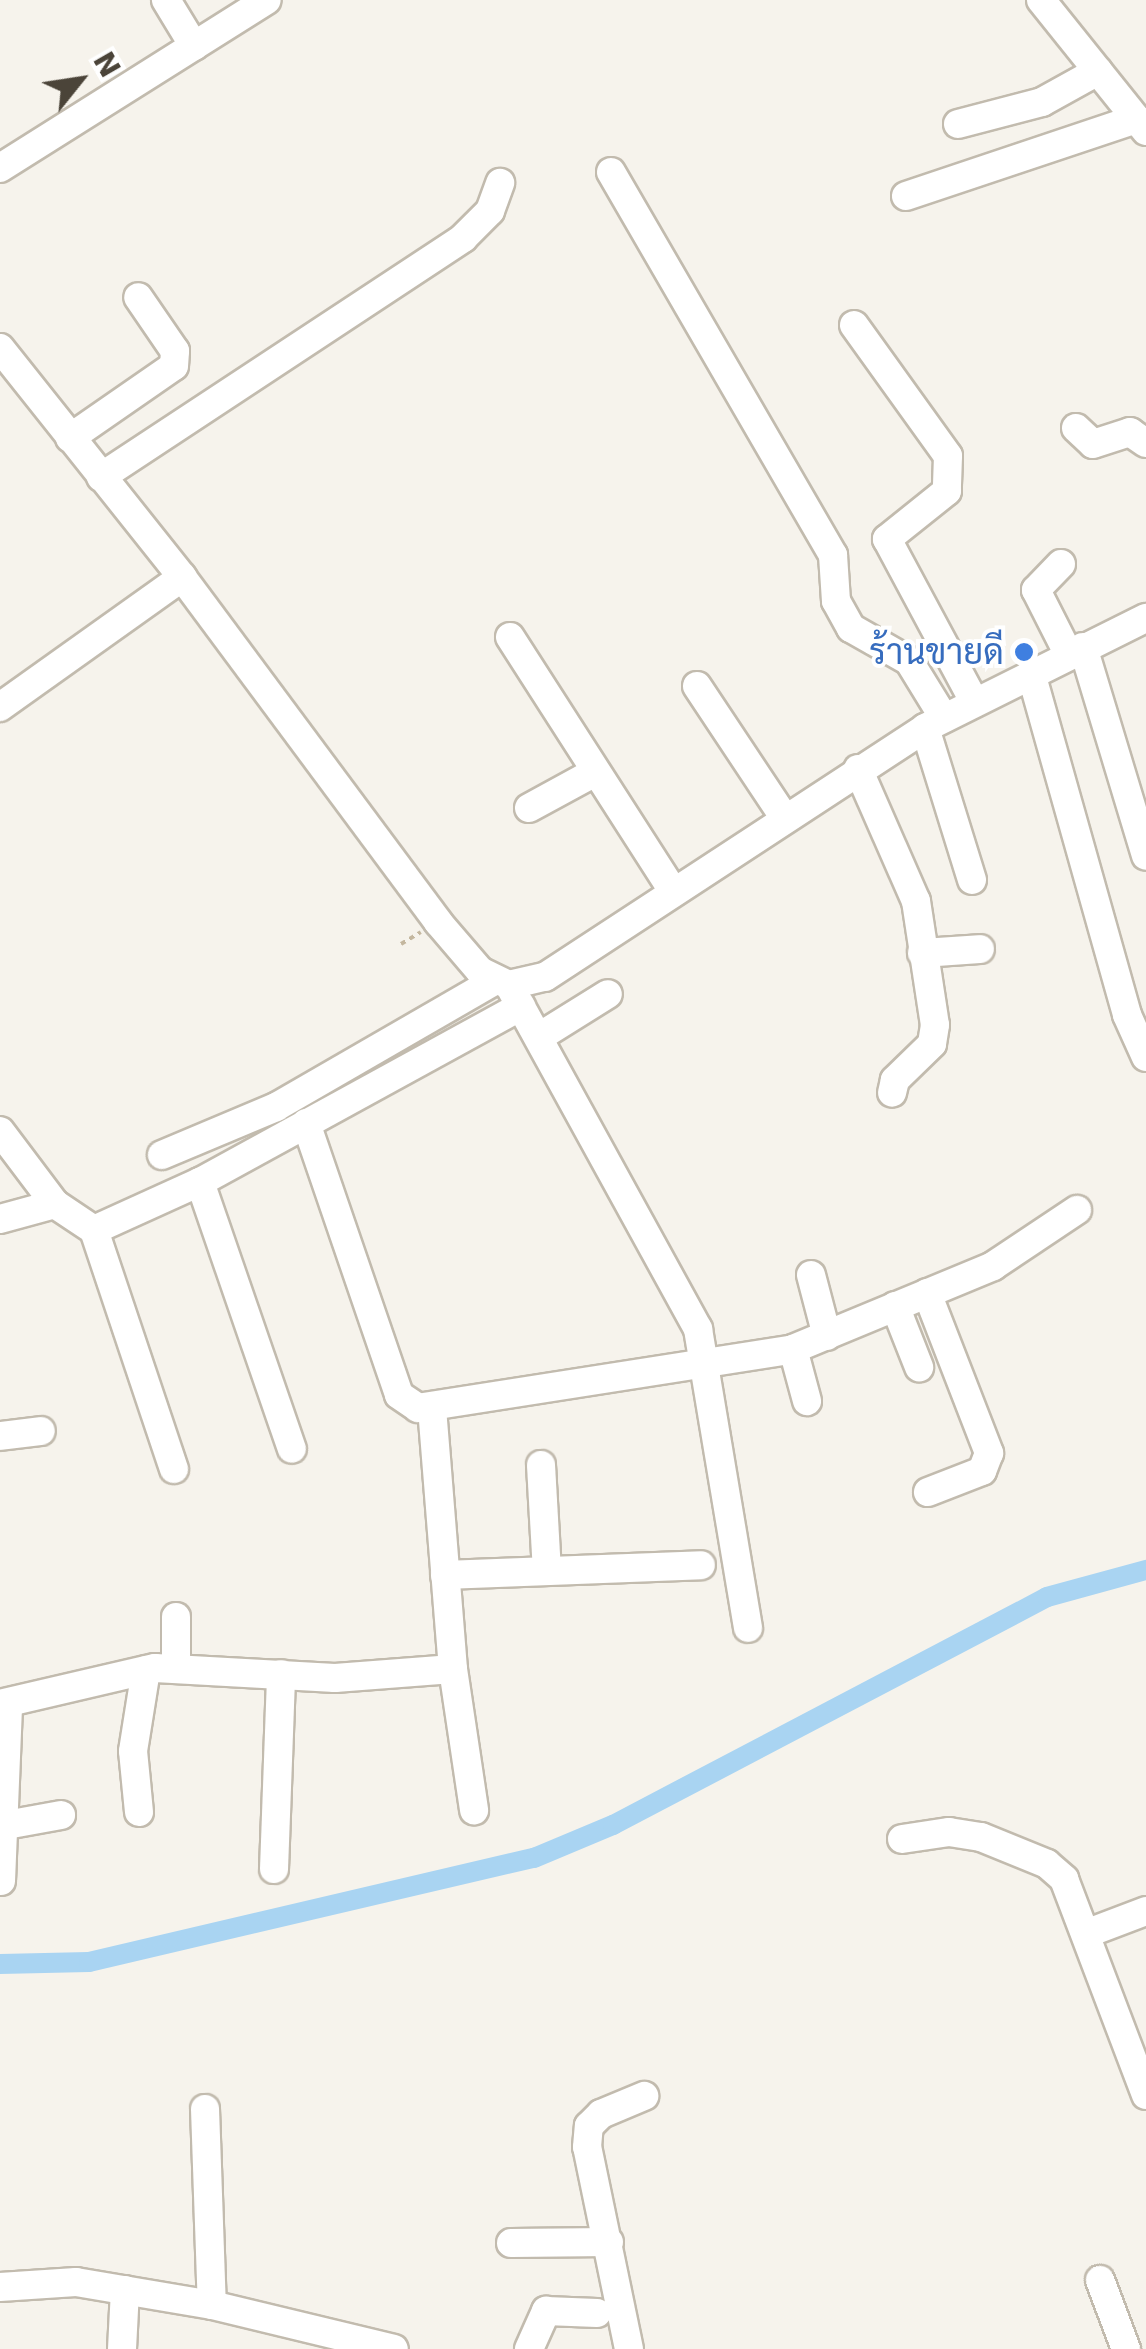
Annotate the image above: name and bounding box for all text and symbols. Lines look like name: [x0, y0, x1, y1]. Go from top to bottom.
north arrow: [30, 30, 130, 130]
text: N: [86, 46, 127, 83]
place label: ร้านขายดี: [869, 631, 1004, 673]
marker: ร้านขายดี: [1013, 641, 1035, 663]

